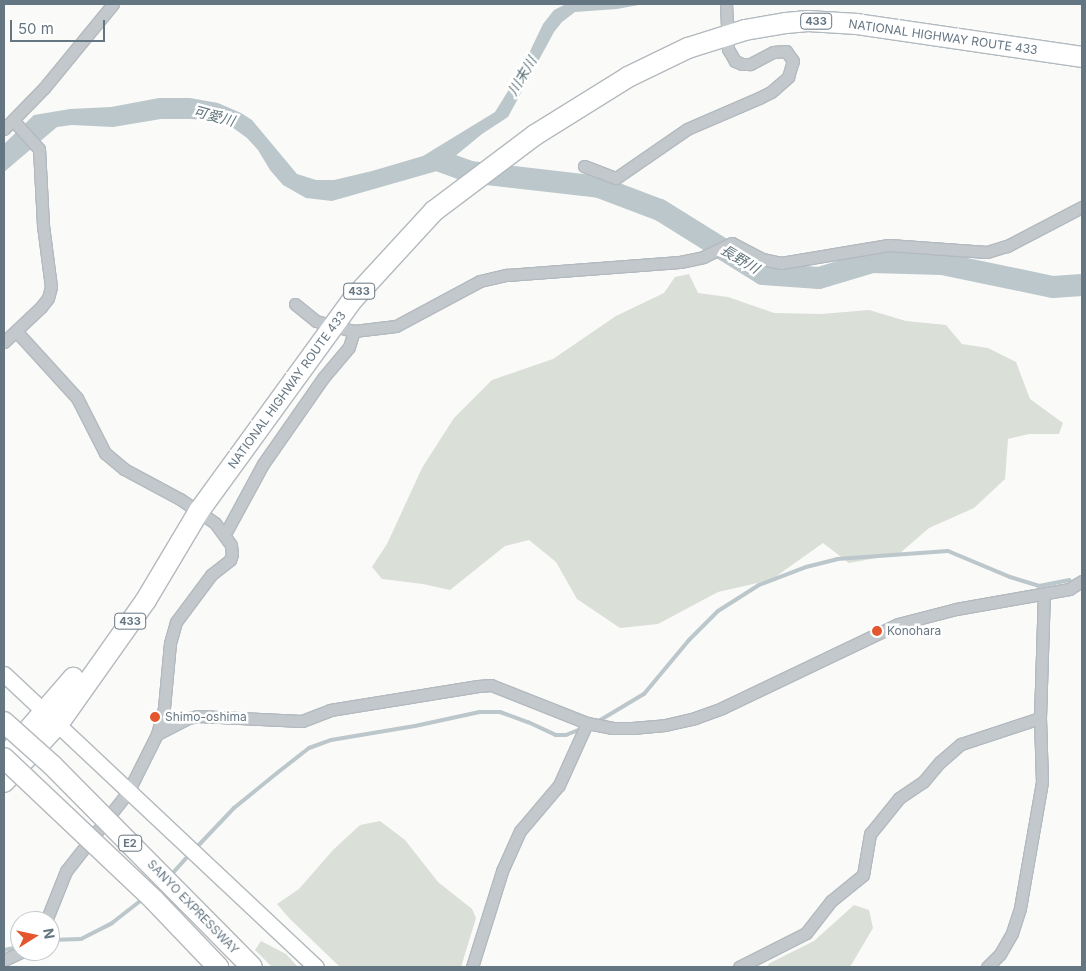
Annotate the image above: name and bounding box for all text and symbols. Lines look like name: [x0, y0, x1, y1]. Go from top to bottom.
scale bar: [12, 10, 108, 42]
road number: 433: [800, 12, 832, 30]
street label: NATIONAL HIGHWAY ROUTE 433: [848, 17, 1038, 57]
text: 50 m: [18, 19, 54, 38]
water label: 川末川: [504, 54, 540, 98]
water label: 可愛川: [192, 102, 236, 130]
water label: 長野川: [718, 241, 762, 277]
road number: 433: [343, 282, 375, 300]
street label: NATIONAL HIGHWAY ROUTE 433: [225, 309, 349, 471]
road number: 433: [114, 612, 146, 630]
place label: Konohara: [887, 624, 941, 638]
marker: Konohara: [871, 625, 883, 637]
place label: Shimo-oshima: [165, 710, 247, 724]
marker: Shimo-oshima: [149, 711, 161, 723]
road number: E2: [118, 834, 142, 851]
street label: SANYO EXPRESSWAY: [144, 857, 242, 957]
north arrow: [10, 911, 60, 961]
text: N: [40, 927, 59, 940]

